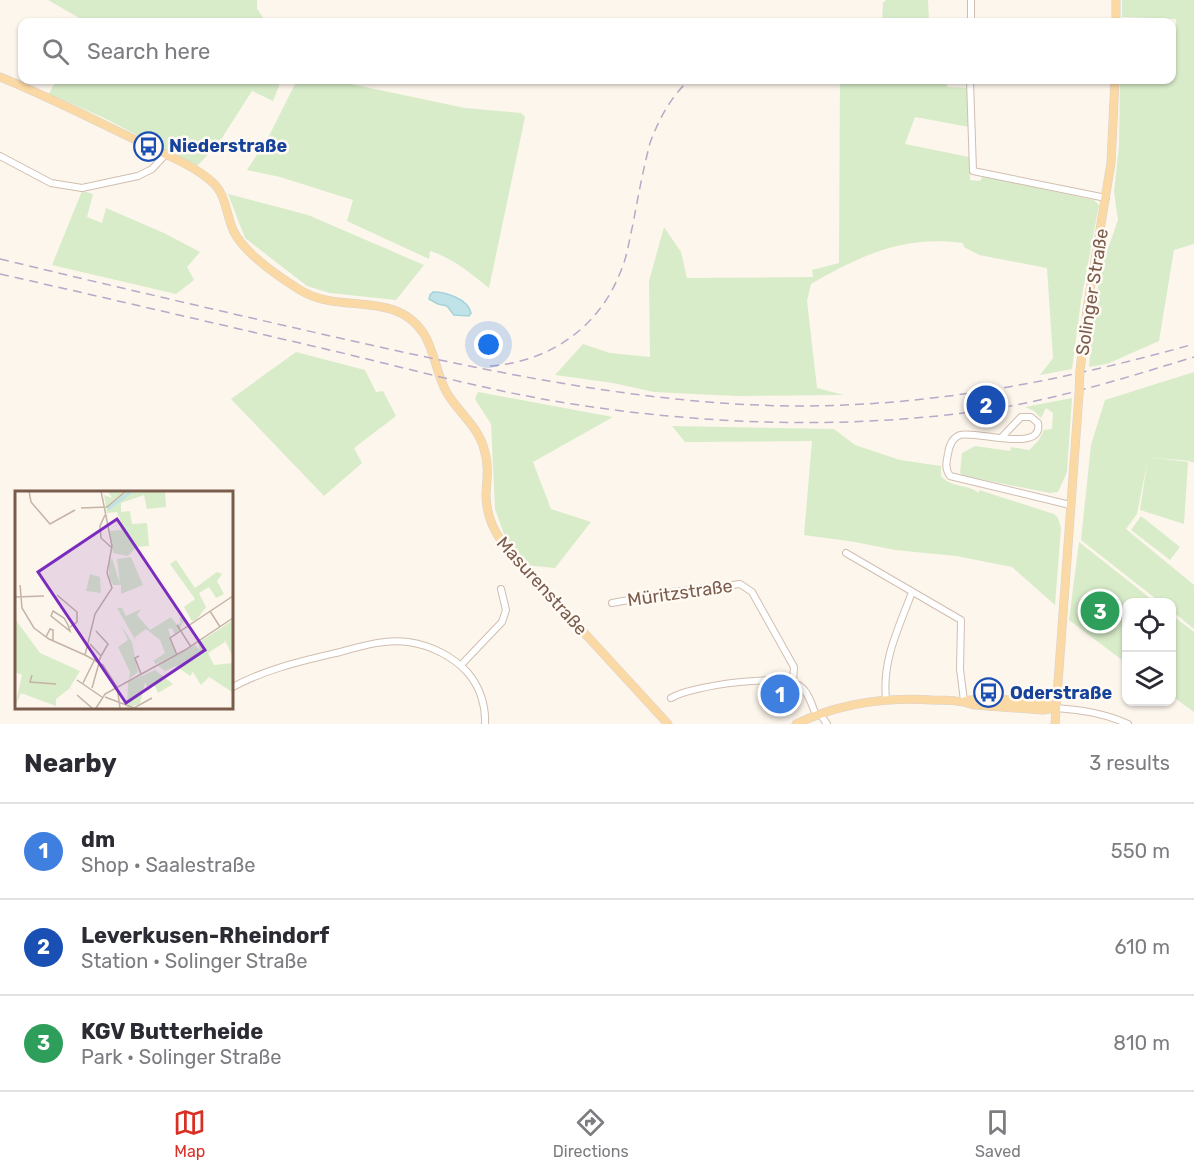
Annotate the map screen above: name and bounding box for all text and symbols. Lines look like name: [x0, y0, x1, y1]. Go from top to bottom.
search box: [18, 18, 1176, 84]
icon: search: [39, 35, 72, 68]
text: Search here: [87, 38, 210, 65]
bus stop icon: Niederstraße: [132, 130, 164, 162]
place label: Niederstraße: [169, 135, 287, 157]
street label: Solinger Straße: [1071, 227, 1113, 357]
your location: [474, 330, 503, 359]
pin: 2: [966, 382, 1006, 428]
inset map: [15, 491, 232, 709]
street label: Masurenstraße: [492, 532, 592, 640]
street label: Müritzstraße: [626, 575, 734, 611]
pin: 3: [1080, 588, 1120, 634]
map controls: [1122, 598, 1176, 706]
button: locate: [1122, 598, 1176, 652]
button: layers: [1122, 652, 1176, 706]
pin: 1: [760, 672, 800, 716]
bus stop icon: Oderstraße: [973, 677, 1005, 709]
place label: Oderstraße: [1010, 682, 1112, 704]
text: Nearby: [24, 748, 117, 779]
text: 3 results: [1089, 751, 1170, 775]
text: dm: [81, 826, 115, 853]
text: 1: [39, 839, 48, 863]
text: 550 m: [1111, 839, 1170, 863]
text: Shop · Saalestraße: [81, 853, 255, 877]
text: Leverkusen-Rheindorf: [81, 922, 329, 949]
text: 2: [37, 935, 50, 959]
text: 610 m: [1114, 935, 1170, 959]
text: Station · Solinger Straße: [81, 949, 308, 973]
text: KGV Butterheide: [81, 1018, 263, 1045]
text: 3: [37, 1031, 50, 1055]
text: 810 m: [1113, 1031, 1170, 1055]
text: Park · Solinger Straße: [81, 1045, 281, 1069]
tab: Map: [173, 1106, 206, 1161]
tab: Directions: [553, 1106, 629, 1161]
tab: Saved: [975, 1106, 1021, 1161]

